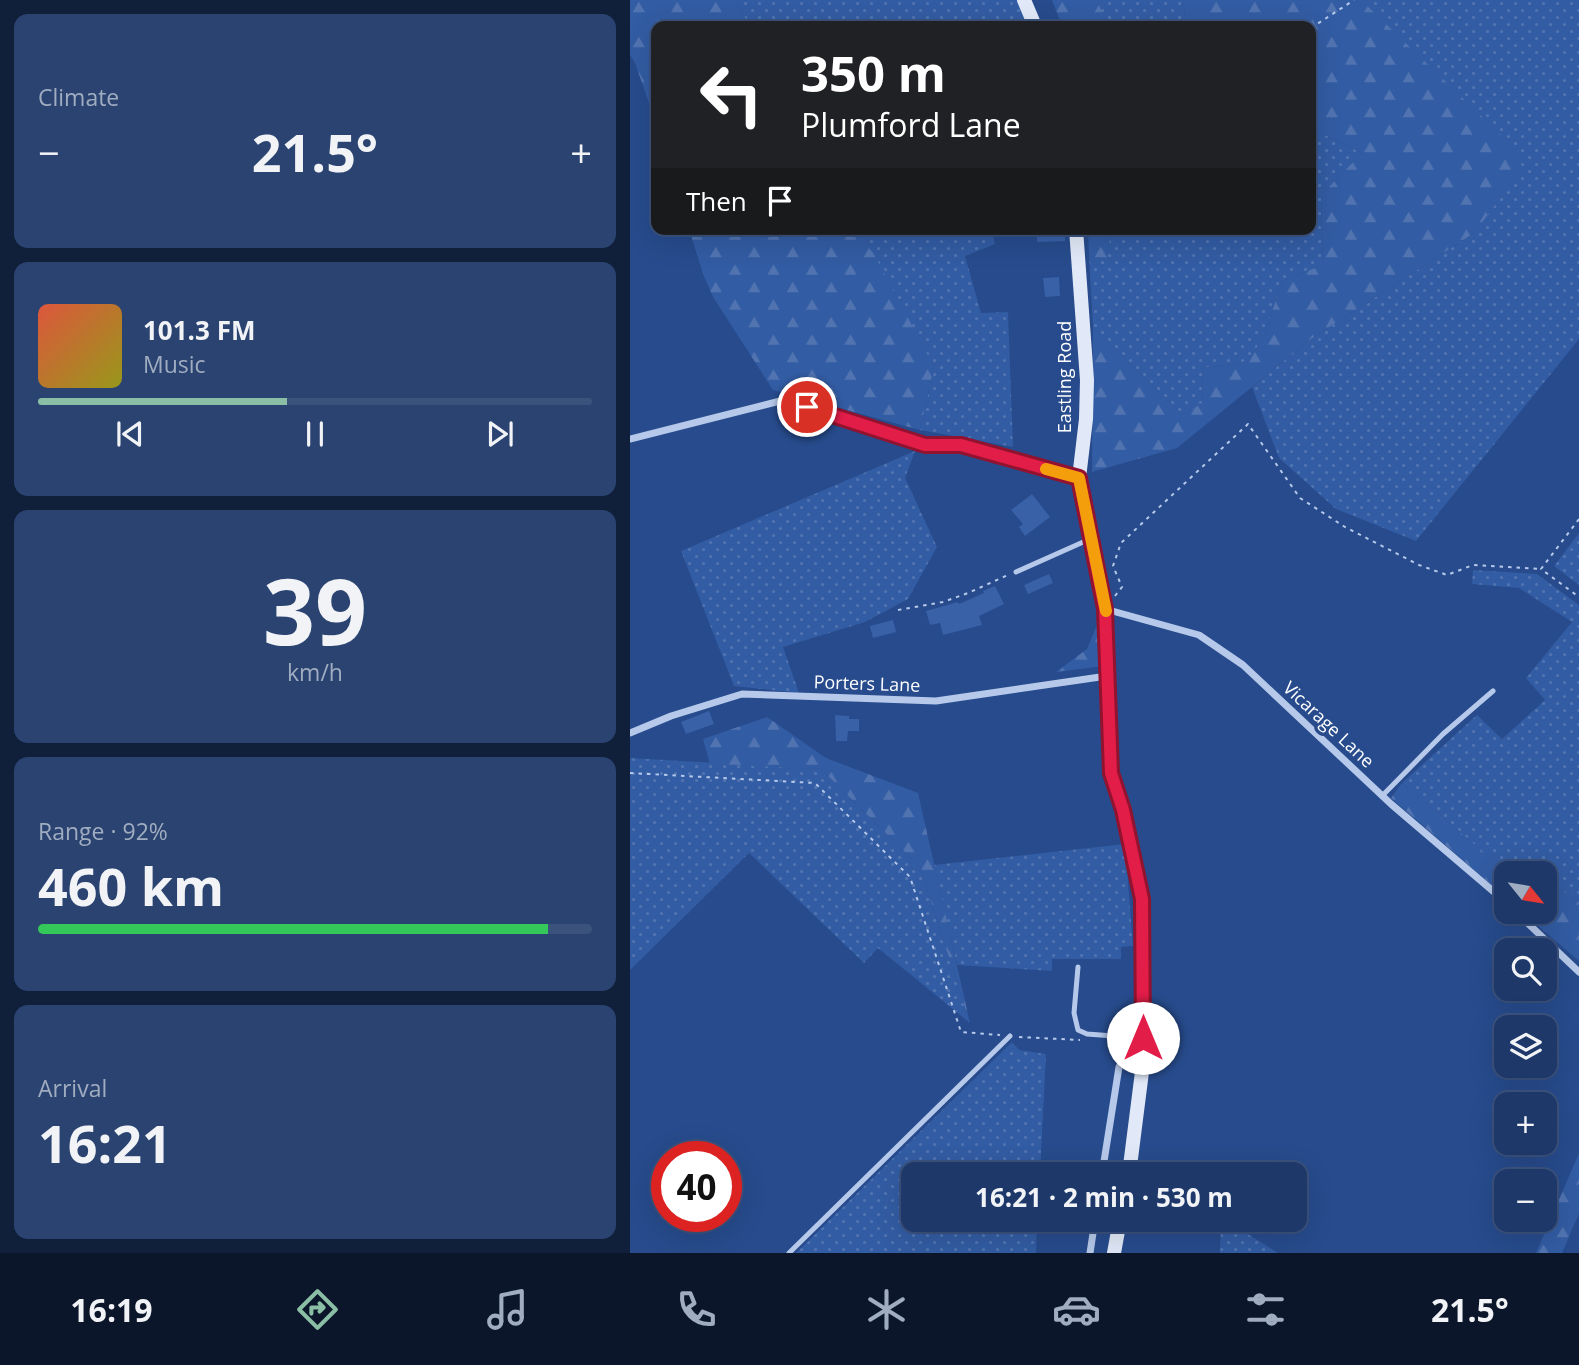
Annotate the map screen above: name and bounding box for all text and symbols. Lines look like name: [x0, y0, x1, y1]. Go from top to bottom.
text: 350 m: [801, 40, 946, 106]
icon: left: [686, 49, 777, 140]
text: Climate: [38, 81, 119, 113]
text: Plumford Lane: [801, 103, 1021, 146]
text: 21.5°: [252, 116, 378, 187]
text: −: [38, 126, 60, 178]
text: +: [570, 126, 592, 178]
icon: arrive: [761, 182, 799, 220]
text: Then: [686, 183, 747, 219]
text: 101.3 FM: [143, 312, 255, 348]
street label: Eastling Road: [1052, 321, 1076, 433]
text: Music: [143, 348, 206, 380]
pin: [777, 377, 837, 437]
icon: arrive: [788, 388, 826, 426]
icon: previous: [111, 415, 149, 453]
icon: pause: [296, 415, 334, 453]
icon: next: [481, 415, 519, 453]
text: 39: [263, 548, 367, 672]
text: km/h: [287, 656, 343, 688]
street label: Porters Lane: [813, 669, 921, 697]
street label: Vicarage Lane: [1278, 676, 1380, 772]
text: Range · 92%: [38, 815, 168, 847]
text: 460 km: [38, 850, 224, 921]
north arrow: [1494, 861, 1558, 924]
map controls: [1494, 861, 1557, 1232]
button: search: [1494, 938, 1557, 1001]
position arrow: [1106, 1001, 1180, 1075]
button: layers: [1494, 1015, 1557, 1078]
text: Arrival: [38, 1072, 107, 1104]
button: +: [1494, 1092, 1557, 1155]
text: 16:21: [38, 1107, 172, 1178]
speed limit sign: 40: [651, 1141, 742, 1232]
button: −: [1494, 1169, 1557, 1232]
text: 16:21 · 2 min · 530 m: [975, 1179, 1233, 1215]
icon: directions: [293, 1285, 342, 1334]
icon: music: [483, 1285, 532, 1334]
icon: phone: [672, 1285, 721, 1334]
icon: climate: [862, 1285, 911, 1334]
icon: car: [1052, 1285, 1101, 1334]
icon: filters: [1241, 1285, 1290, 1334]
text: 16:19: [70, 1288, 153, 1331]
text: 21.5°: [1431, 1288, 1509, 1331]

